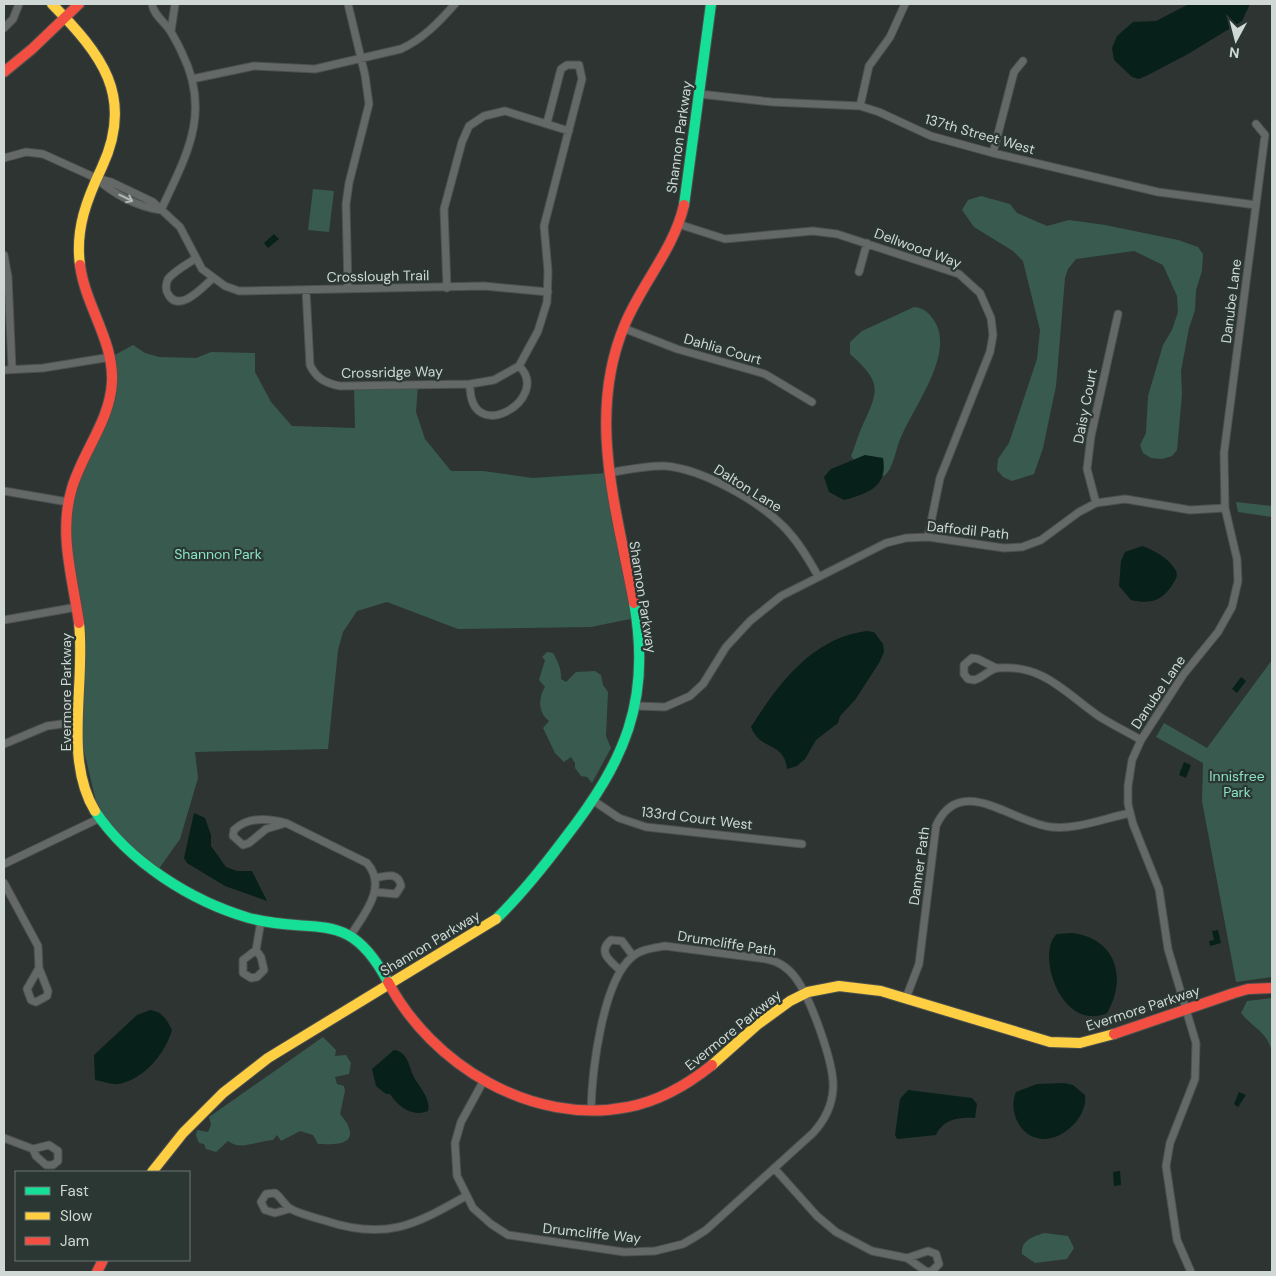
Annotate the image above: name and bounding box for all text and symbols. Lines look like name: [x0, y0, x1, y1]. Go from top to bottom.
north arrow: [1211, 15, 1261, 65]
text: N: [1228, 43, 1241, 62]
street label: Shannon Parkway: [662, 79, 696, 194]
street label: 137th Street West: [923, 110, 1037, 158]
one-way arrow: [118, 194, 133, 203]
street label: Dellwood Way: [872, 224, 964, 272]
street label: Danube Lane: [1217, 258, 1245, 344]
street label: Crosslough Trail: [327, 266, 429, 286]
street label: Dahlia Court: [682, 329, 764, 369]
street label: Crossridge Way: [341, 362, 443, 382]
street label: Daisy Court: [1069, 367, 1101, 445]
street label: Dalton Lane: [711, 460, 785, 516]
street label: Daffodil Path: [926, 517, 1010, 543]
street label: Shannon Parkway: [625, 540, 661, 655]
park label: Shannon Park: [174, 545, 262, 563]
street label: Evermore Parkway: [57, 632, 75, 751]
street label: Danube Lane: [1127, 652, 1189, 732]
park label: Innisfree Park: [1209, 767, 1265, 801]
street label: 133rd Court West: [640, 802, 754, 834]
street label: Danner Path: [905, 826, 933, 906]
street label: Shannon Parkway: [377, 906, 483, 980]
street label: Drumcliffe Path: [676, 926, 778, 960]
street label: Evermore Parkway: [1084, 981, 1202, 1035]
street label: Evermore Parkway: [681, 986, 785, 1074]
legend: [15, 1171, 190, 1261]
text: Fast: [60, 1181, 89, 1201]
text: Slow: [60, 1206, 93, 1226]
street label: Drumcliffe Way: [542, 1219, 642, 1247]
text: Jam: [60, 1231, 89, 1251]

